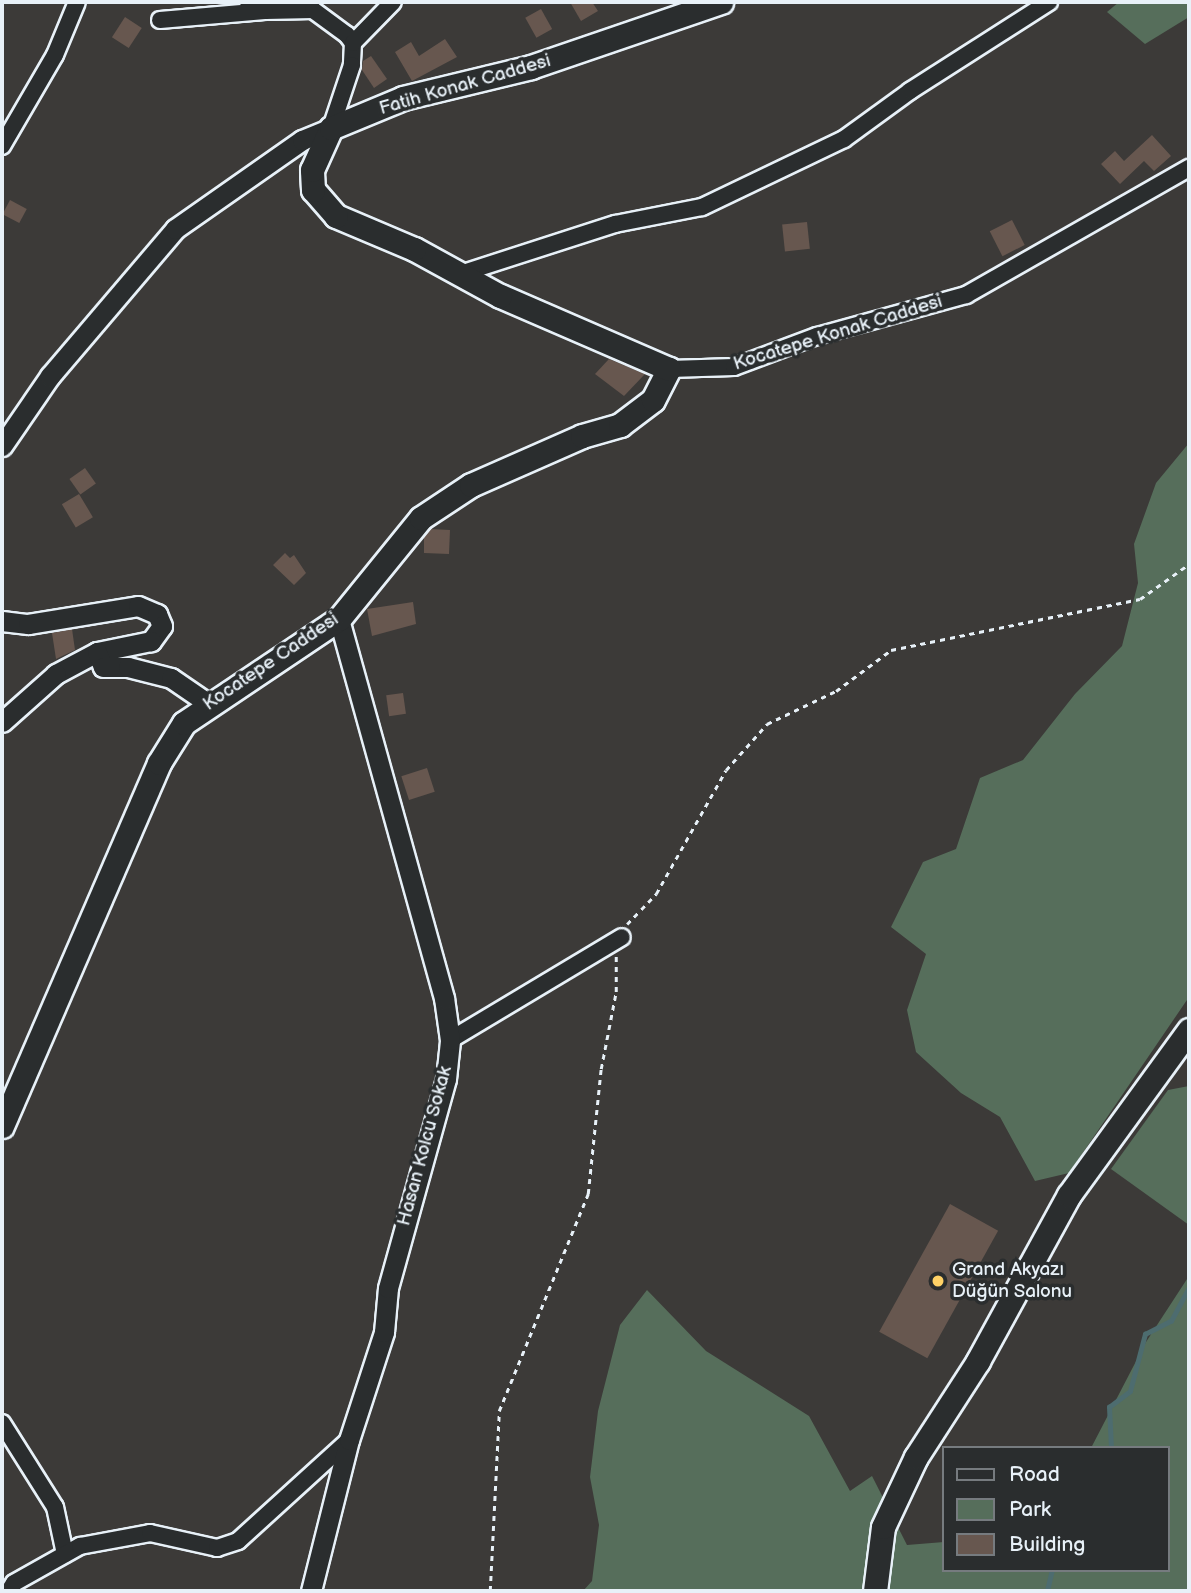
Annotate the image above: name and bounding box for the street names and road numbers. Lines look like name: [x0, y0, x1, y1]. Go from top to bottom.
street label: Fatih Konak Caddesi: [377, 50, 553, 120]
street label: Kocatepe Konak Caddesi: [731, 290, 945, 376]
street label: Kocatepe Caddesi: [199, 608, 343, 716]
street label: Hasan Kolcu Sokak: [393, 1063, 457, 1229]

